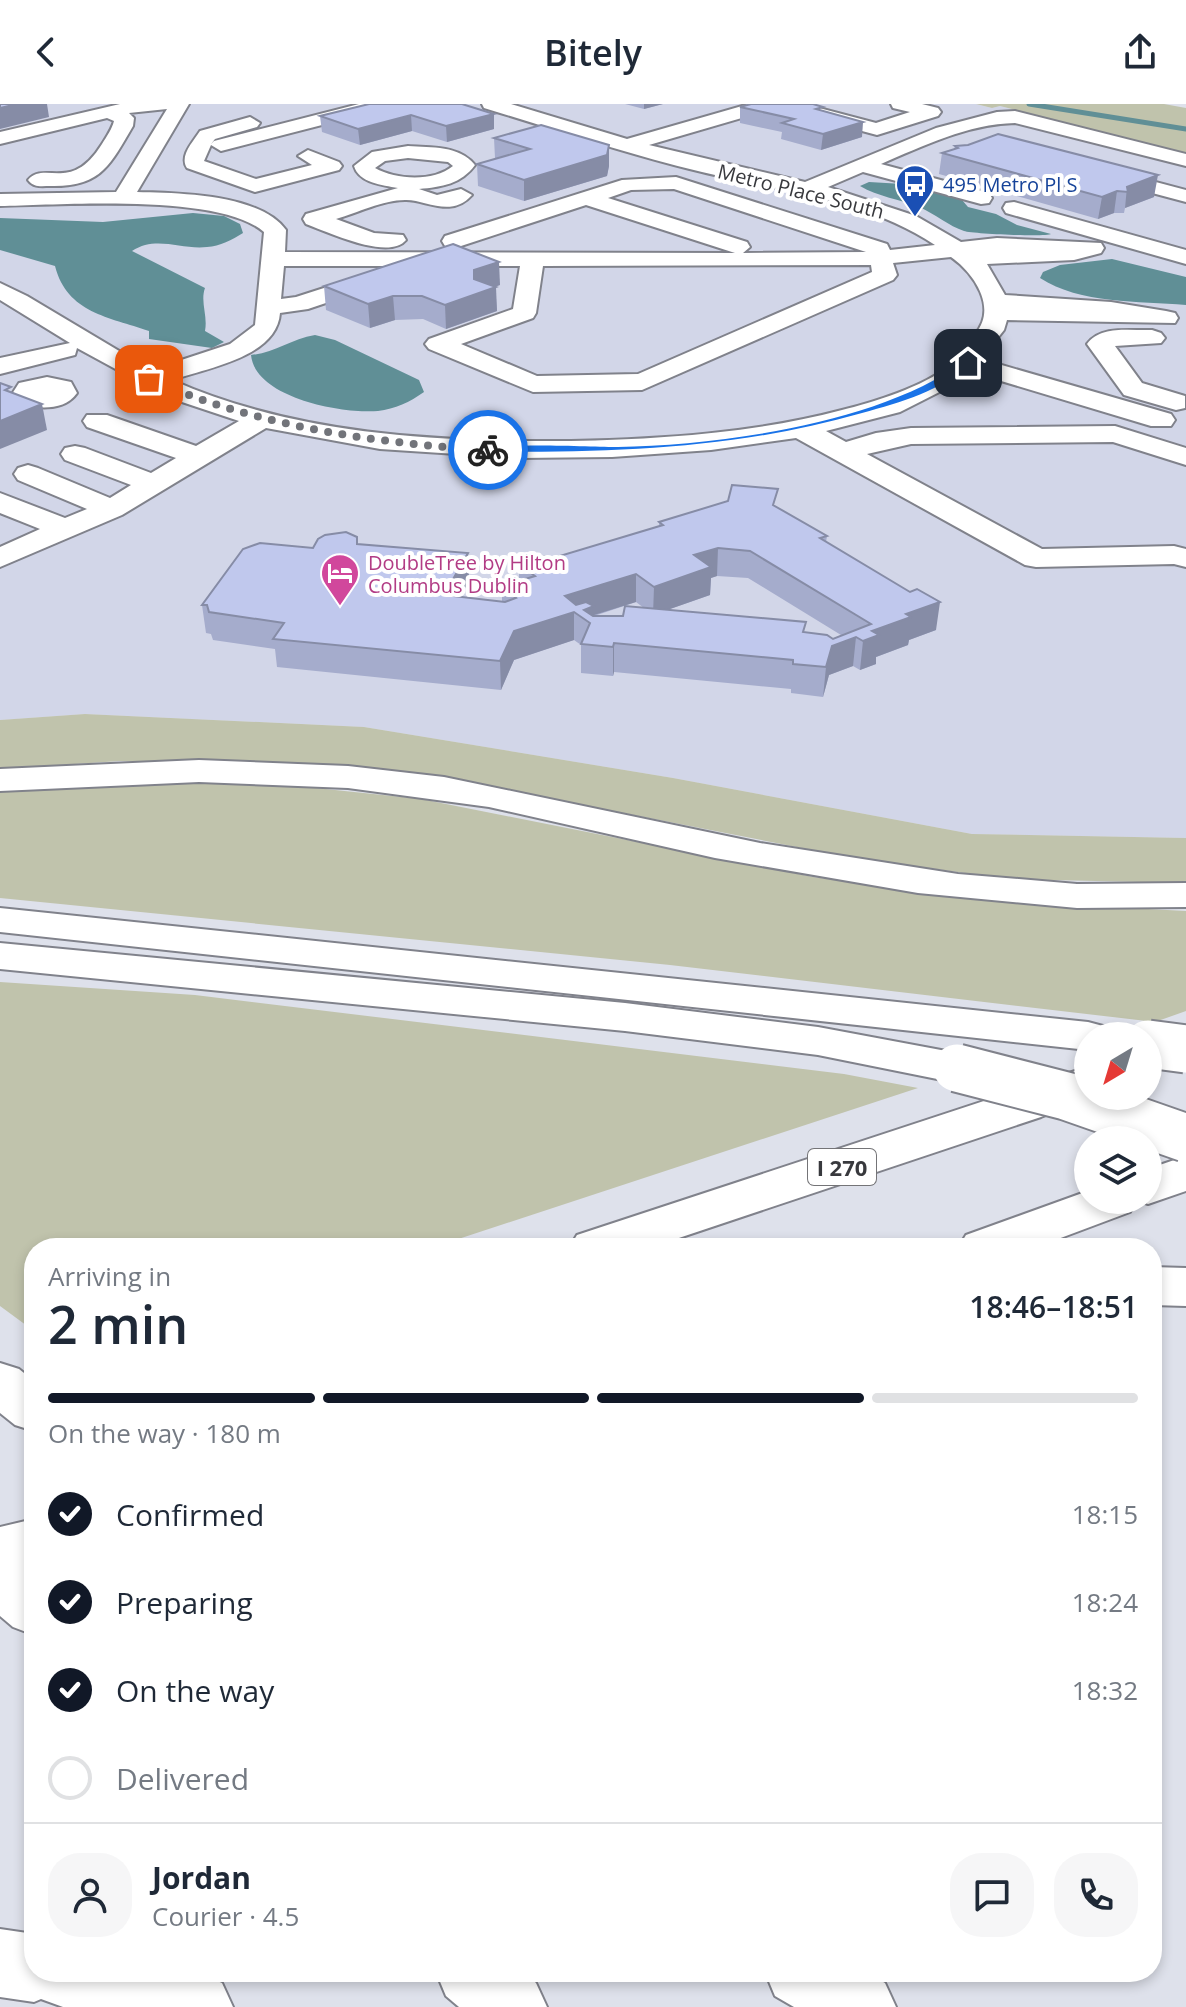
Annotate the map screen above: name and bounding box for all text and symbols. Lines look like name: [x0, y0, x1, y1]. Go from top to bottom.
text: Bitely: [544, 28, 642, 77]
icon: back: [24, 30, 68, 74]
icon: share: [1118, 30, 1162, 74]
street label: Metro Place South: [715, 157, 887, 225]
bus stop icon: 495 Metro Pl S: [894, 163, 936, 218]
place label: 495 Metro Pl S: [943, 171, 1078, 198]
pin: [934, 329, 1002, 397]
icon: home: [946, 341, 990, 385]
pin: [115, 345, 183, 413]
icon: bag: [127, 357, 171, 401]
courier: [448, 410, 528, 490]
icon: bike: [466, 428, 510, 472]
place label: DoubleTree by Hilton Columbus Dublin: [368, 549, 566, 599]
hotel icon: DoubleTree by Hilton Columbus Dublin: [319, 552, 361, 607]
north arrow: [1074, 1022, 1162, 1110]
map controls: [1074, 1022, 1162, 1214]
button: layers: [1074, 1126, 1162, 1214]
road number: I 270: [808, 1149, 876, 1185]
text: Arriving in: [48, 1258, 171, 1294]
text: 18:46–18:51: [969, 1286, 1138, 1327]
text: 2 min: [48, 1288, 188, 1359]
text: On the way · 180 m: [48, 1415, 281, 1451]
icon: check: [48, 1492, 92, 1536]
text: Confirmed: [116, 1494, 264, 1535]
text: 18:15: [1072, 1496, 1138, 1532]
icon: check: [48, 1580, 92, 1624]
text: Preparing: [116, 1582, 253, 1623]
text: 18:24: [1072, 1584, 1138, 1620]
icon: check: [48, 1668, 92, 1712]
text: On the way: [116, 1670, 274, 1711]
text: 18:32: [1072, 1672, 1138, 1708]
text: Delivered: [116, 1758, 249, 1799]
button: person: [48, 1853, 132, 1937]
button: chat: [950, 1853, 1034, 1937]
button: phone: [1054, 1853, 1138, 1937]
text: Jordan: [152, 1857, 251, 1898]
text: Courier · 4.5: [152, 1898, 299, 1934]

